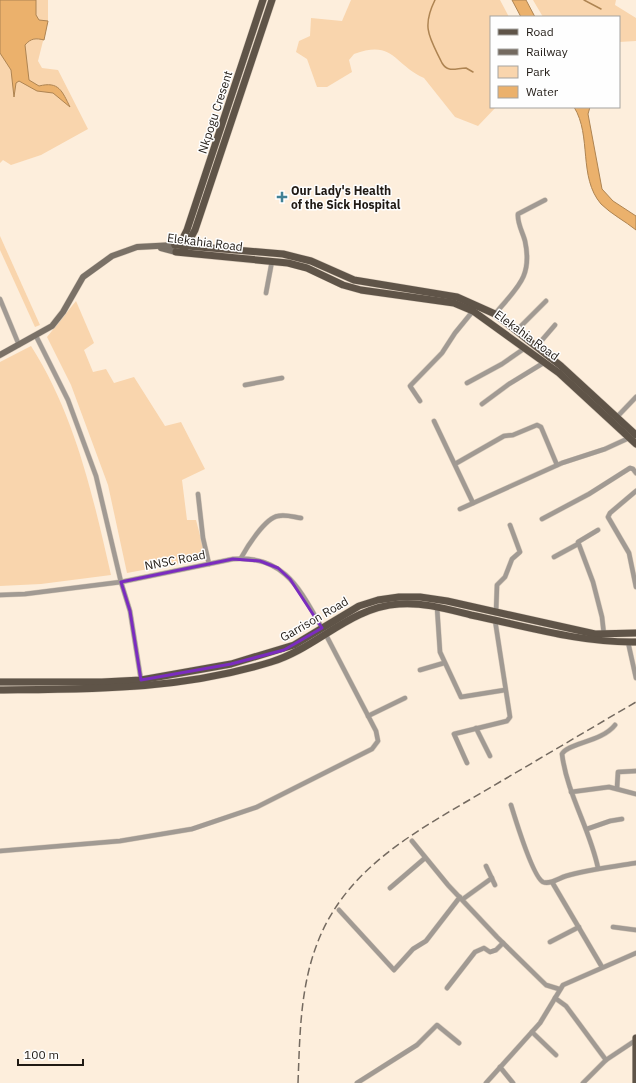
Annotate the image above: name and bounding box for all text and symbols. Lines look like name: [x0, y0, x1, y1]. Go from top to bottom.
legend: [490, 16, 620, 108]
text: Road: [526, 24, 554, 39]
text: Railway: [526, 44, 568, 59]
text: Park: [526, 64, 551, 79]
street label: Nkpogu Cresent: [195, 69, 235, 155]
text: Water: [526, 84, 559, 99]
place label: Our Lady's Health of the Sick Hospital: [291, 183, 401, 212]
marker: Our Lady's Health of the Sick Hospital: [276, 191, 288, 203]
street label: Elekahia Road: [166, 230, 244, 254]
street label: Elekahia Road: [492, 307, 562, 363]
street label: NNSC Road: [143, 547, 207, 573]
street label: Garrison Road: [277, 593, 351, 645]
scale bar: [18, 1041, 83, 1067]
text: 100 m: [24, 1047, 59, 1062]

